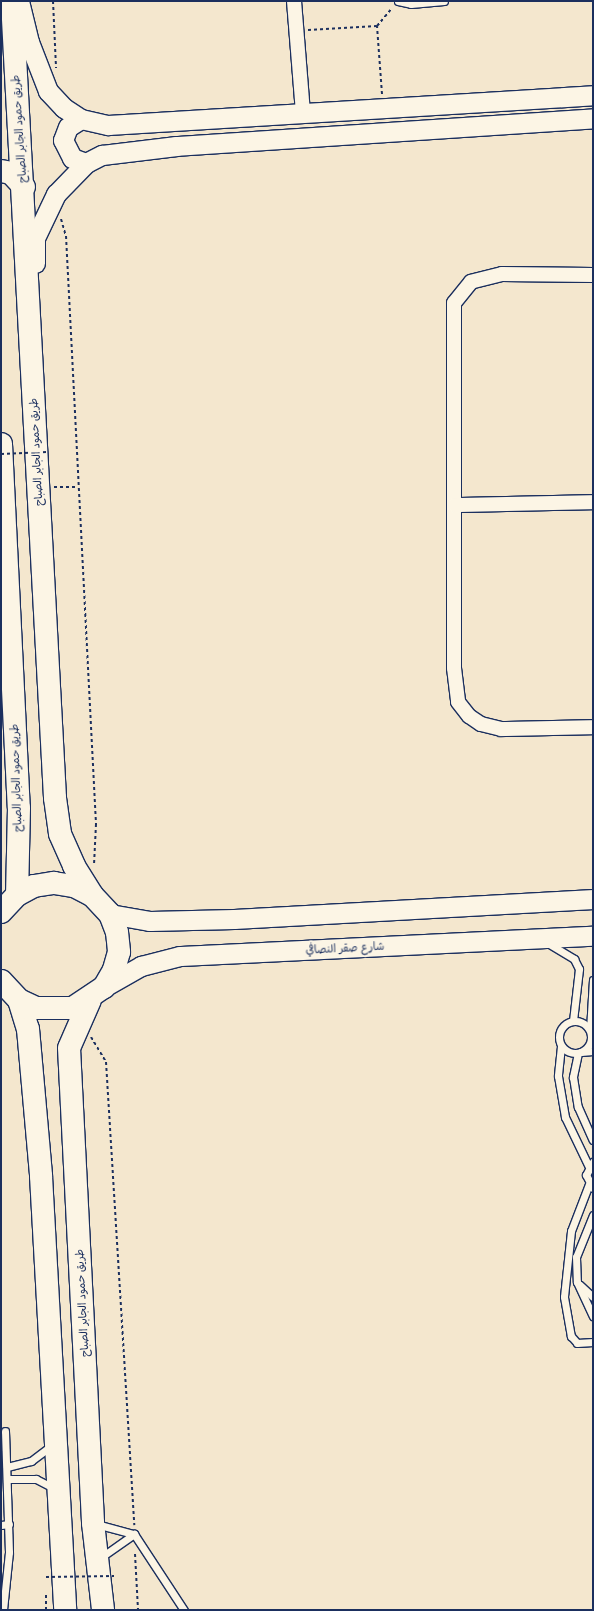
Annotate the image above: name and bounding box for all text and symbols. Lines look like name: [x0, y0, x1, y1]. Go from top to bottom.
street label: طريق حمود الجابر الصباح: [10, 75, 30, 183]
street label: طريق حمود الجابر الصباح: [28, 398, 46, 506]
street label: طريق حمود الجابر الصباح: [9, 724, 25, 832]
street label: شارع صقر النصافي: [305, 940, 385, 958]
street label: طريق حمود الجابر الصباح: [74, 1249, 92, 1357]

